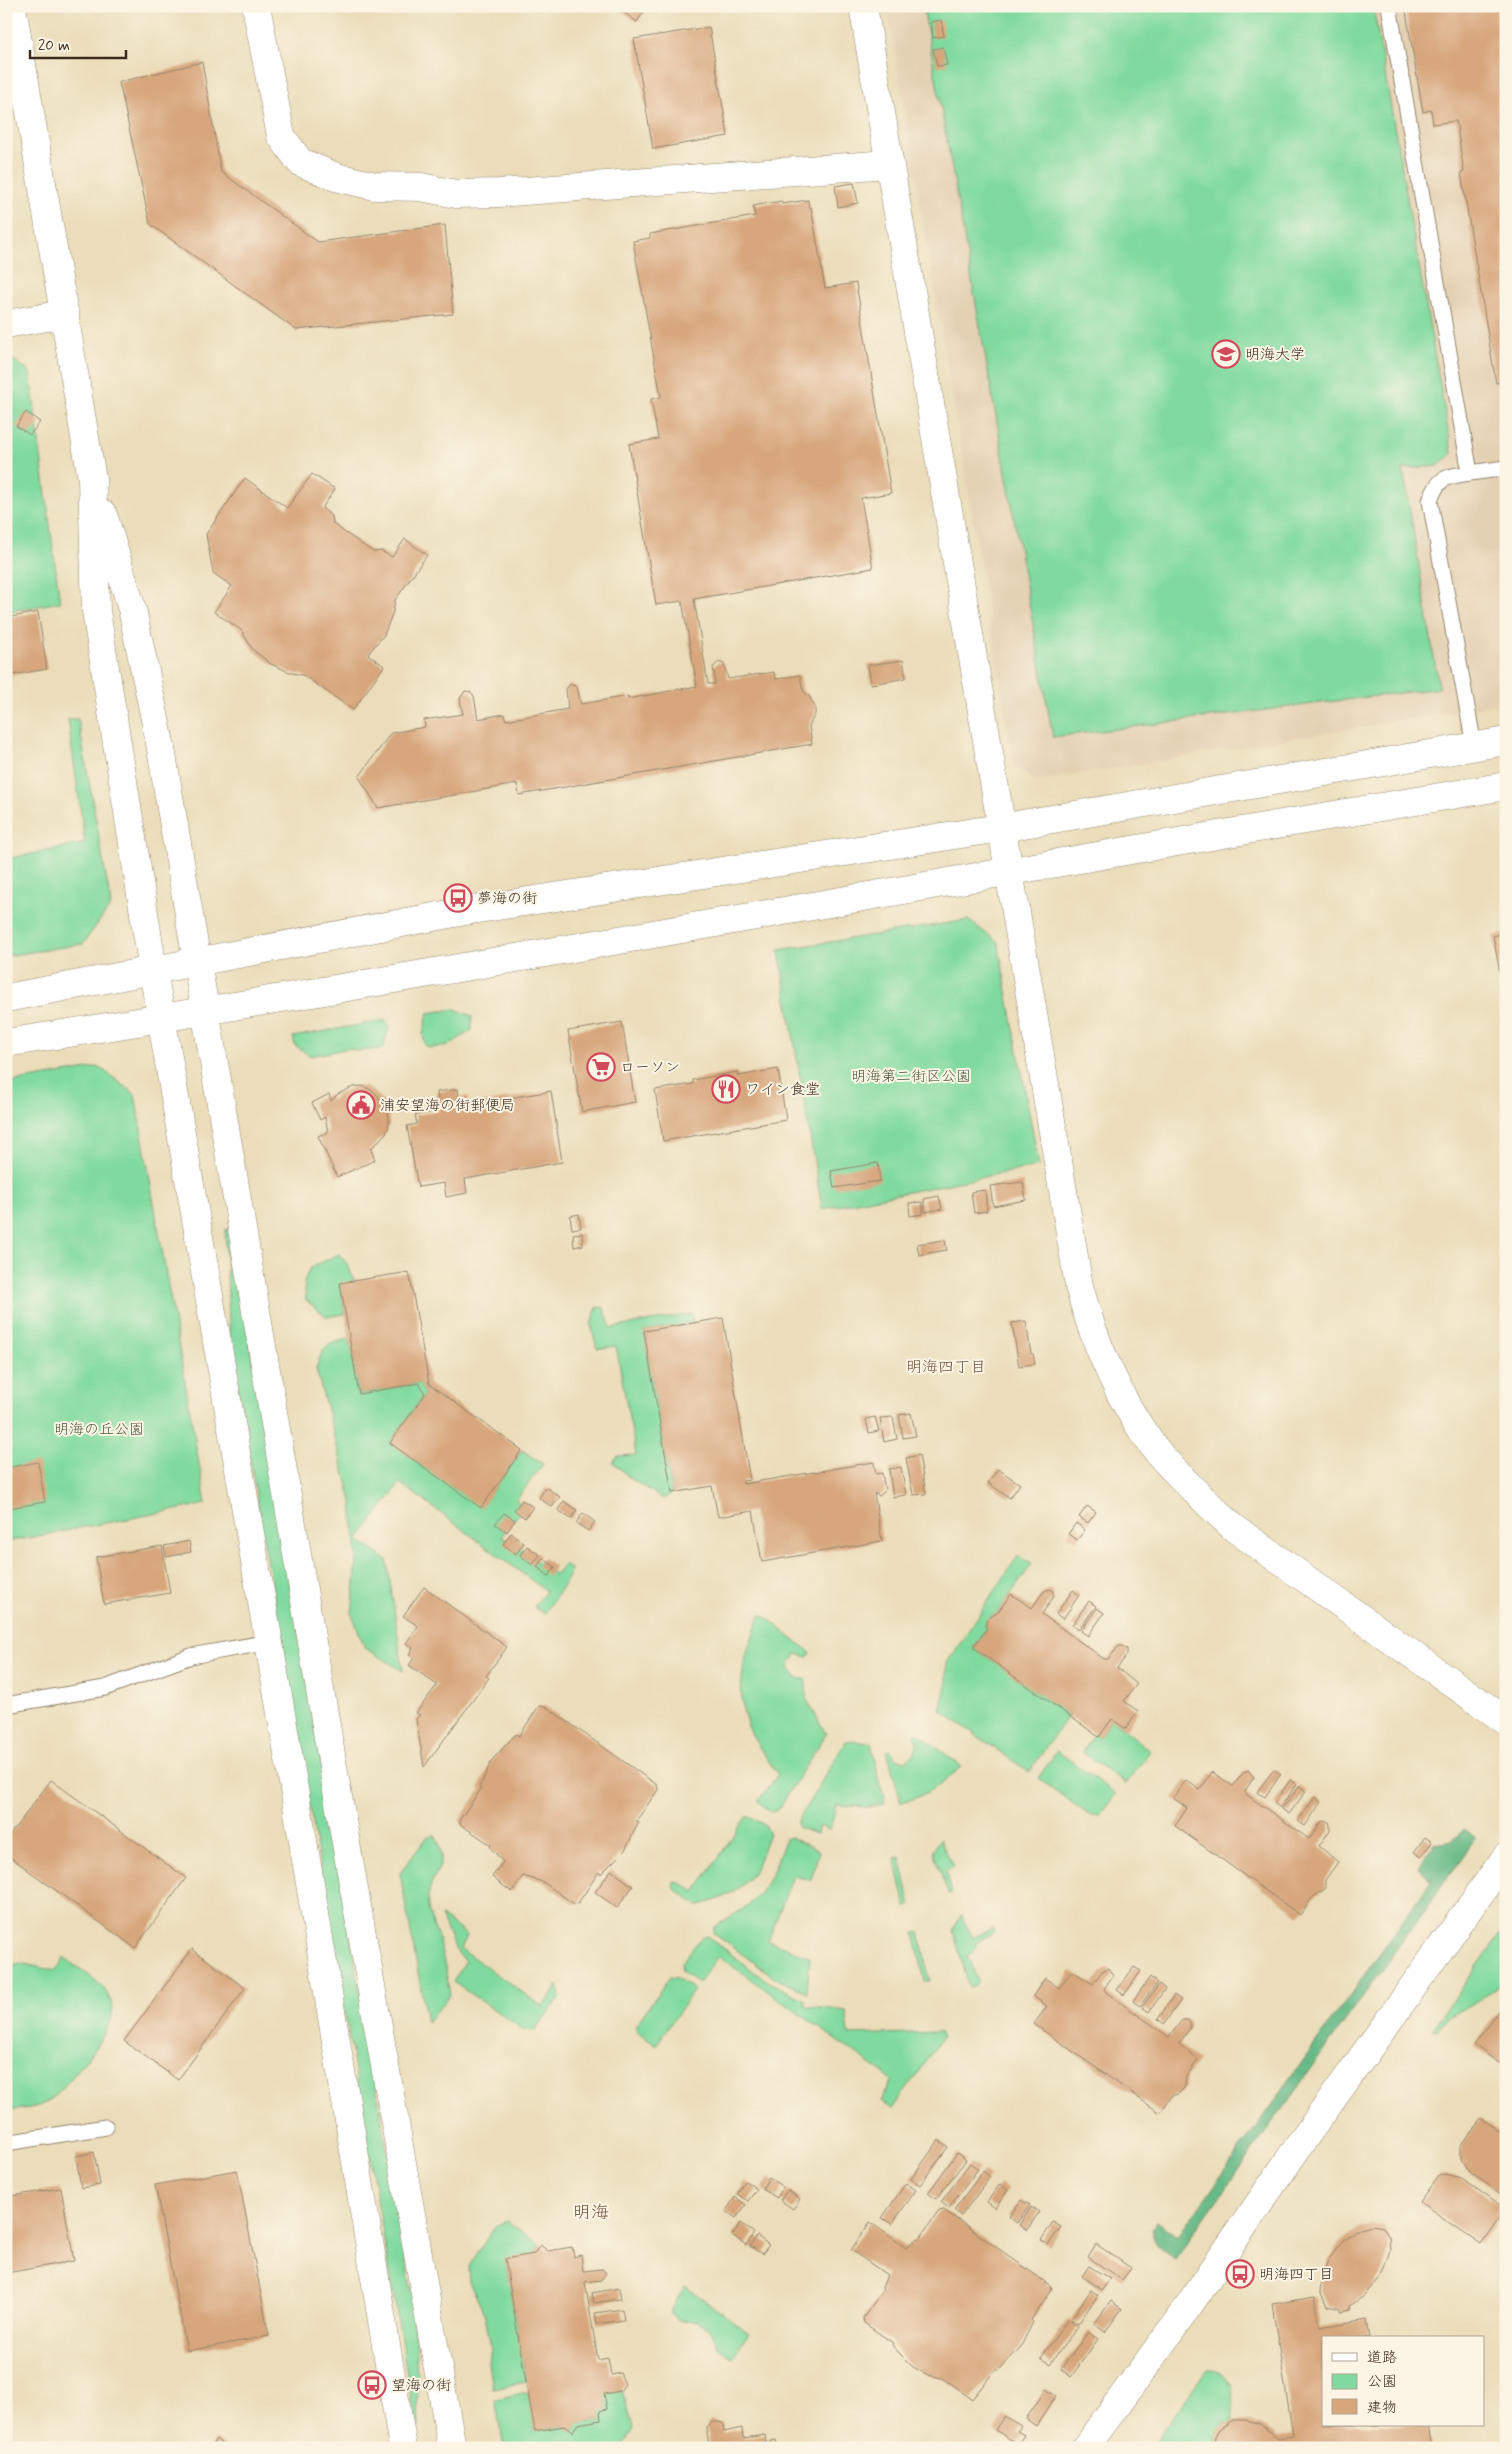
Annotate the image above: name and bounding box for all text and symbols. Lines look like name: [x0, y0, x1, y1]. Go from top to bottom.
scale bar: [30, 28, 126, 60]
text: 20 m: [38, 36, 70, 56]
school or university icon: 明海大学: [1211, 339, 1241, 369]
place label: 明海大学: [1245, 345, 1305, 365]
bus stop icon: 夢海の街: [443, 883, 473, 913]
place label: 夢海の街: [477, 889, 537, 909]
supermarket icon: ローソン: [586, 1052, 616, 1082]
place label: ローソン: [620, 1058, 680, 1078]
park label: 明海第二街区公園: [851, 1067, 971, 1087]
restaurant icon: ワイン食堂: [711, 1074, 741, 1104]
place label: ワイン食堂: [745, 1080, 820, 1100]
public building icon: 浦安望海の街郵便局: [346, 1090, 376, 1120]
place label: 浦安望海の街郵便局: [380, 1096, 515, 1116]
district label: 明海四丁目: [906, 1357, 986, 1378]
park label: 明海の丘公園: [54, 1420, 144, 1440]
district label: 明海: [573, 2201, 609, 2225]
bus stop icon: 明海四丁目: [1225, 2259, 1255, 2289]
place label: 明海四丁目: [1259, 2265, 1334, 2285]
legend: [1322, 2336, 1484, 2426]
text: 道路: [1367, 2348, 1397, 2368]
bus stop icon: 望海の街: [357, 2370, 387, 2400]
text: 公園: [1367, 2372, 1397, 2392]
place label: 望海の街: [391, 2376, 451, 2396]
text: 建物: [1367, 2398, 1397, 2418]

